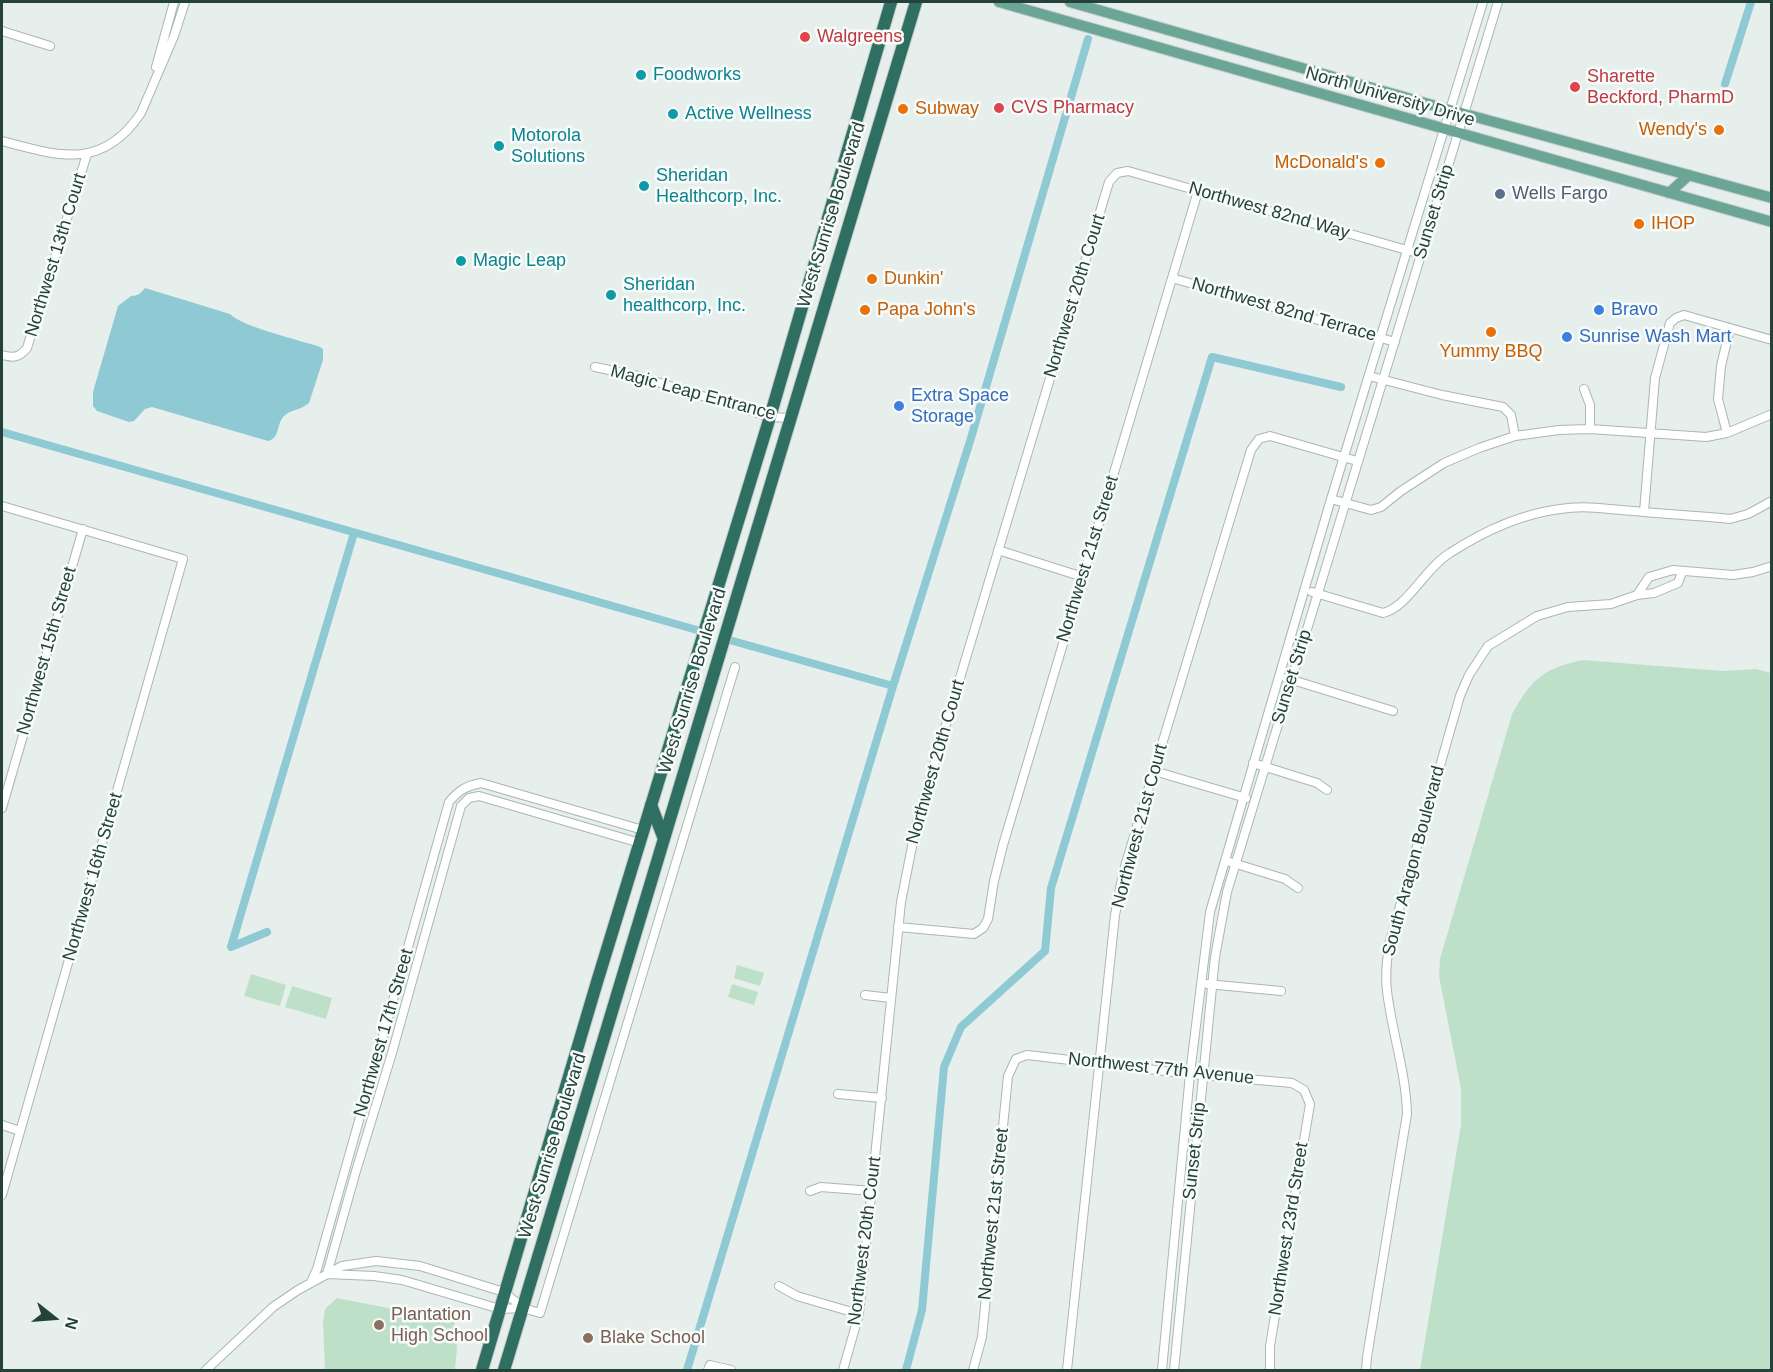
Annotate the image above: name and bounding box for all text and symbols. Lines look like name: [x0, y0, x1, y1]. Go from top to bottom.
place label: Walgreens: [817, 26, 902, 48]
marker: Walgreens: [798, 30, 812, 44]
street label: North University Drive: [1303, 62, 1477, 132]
place label: Foodworks: [653, 64, 741, 86]
place label: Sharette Beckford, PharmD: [1587, 66, 1734, 109]
marker: Foodworks: [634, 68, 648, 82]
marker: Sharette Beckford, PharmD: [1568, 80, 1582, 94]
place label: CVS Pharmacy: [1011, 97, 1134, 119]
place label: Subway: [915, 98, 979, 120]
marker: CVS Pharmacy: [992, 101, 1006, 115]
marker: Subway: [896, 102, 910, 116]
place label: Active Wellness: [685, 103, 812, 125]
marker: Active Wellness: [666, 107, 680, 121]
place label: Wendy's: [1639, 119, 1707, 141]
street label: West Sunrise Boulevard: [793, 120, 871, 310]
marker: Wendy's: [1712, 123, 1726, 137]
place label: Motorola Solutions: [511, 125, 585, 168]
marker: Motorola Solutions: [492, 139, 506, 153]
place label: McDonald's: [1275, 152, 1368, 174]
marker: McDonald's: [1373, 156, 1387, 170]
street label: Sunset Strip: [1409, 162, 1459, 262]
place label: Sheridan Healthcorp, Inc.: [656, 165, 782, 207]
street label: Northwest 13th Court: [21, 171, 91, 339]
street label: Northwest 82nd Way: [1186, 178, 1352, 244]
marker: Sheridan Healthcorp, Inc.: [637, 179, 651, 193]
place label: Wells Fargo: [1512, 183, 1608, 205]
marker: Wells Fargo: [1493, 187, 1507, 201]
street label: Northwest 20th Court: [1040, 212, 1110, 380]
place label: IHOP: [1651, 213, 1695, 235]
marker: IHOP: [1632, 217, 1646, 231]
place label: Magic Leap: [473, 250, 566, 272]
marker: Magic Leap: [454, 254, 468, 268]
place label: Dunkin': [884, 268, 943, 290]
marker: Dunkin': [865, 272, 879, 286]
street label: Northwest 82nd Terrace: [1189, 273, 1379, 347]
place label: Sheridan healthcorp, Inc.: [623, 274, 746, 316]
marker: Sheridan healthcorp, Inc.: [604, 288, 618, 302]
place label: Papa John's: [877, 299, 976, 321]
place label: Bravo: [1611, 299, 1658, 321]
marker: Papa John's: [858, 303, 872, 317]
marker: Bravo: [1592, 303, 1606, 317]
marker: Yummy BBQ: [1484, 325, 1498, 339]
place label: Sunrise Wash Mart: [1579, 326, 1731, 348]
marker: Sunrise Wash Mart: [1560, 330, 1574, 344]
place label: Yummy BBQ: [1439, 341, 1543, 363]
street label: Magic Leap Entrance: [608, 361, 778, 425]
place label: Extra Space Storage: [911, 385, 1009, 428]
marker: Extra Space Storage: [892, 399, 906, 413]
street label: Northwest 21st Street: [1052, 473, 1124, 645]
street label: Northwest 15th Street: [13, 564, 81, 738]
street label: West Sunrise Boulevard: [654, 586, 732, 776]
street label: Sunset Strip: [1267, 627, 1317, 727]
street label: Northwest 20th Court: [902, 677, 970, 847]
street label: Northwest 21st Court: [1108, 742, 1172, 910]
street label: South Aragon Boulevard: [1378, 763, 1450, 959]
street label: Northwest 16th Street: [59, 790, 127, 964]
street label: Northwest 17th Street: [350, 946, 418, 1120]
street label: Northwest 77th Avenue: [1067, 1048, 1255, 1090]
street label: West Sunrise Boulevard: [514, 1051, 592, 1241]
street label: Sunset Strip: [1179, 1101, 1211, 1201]
street label: Northwest 21st Street: [974, 1127, 1014, 1301]
street label: Northwest 23rd Street: [1265, 1141, 1313, 1317]
street label: Northwest 20th Court: [844, 1155, 886, 1327]
north arrow: [24, 1288, 84, 1348]
place label: Plantation High School: [391, 1304, 488, 1346]
text: N: [62, 1315, 82, 1331]
marker: Plantation High School: [372, 1318, 386, 1332]
place label: Blake School: [600, 1327, 705, 1349]
marker: Blake School: [581, 1331, 595, 1345]

